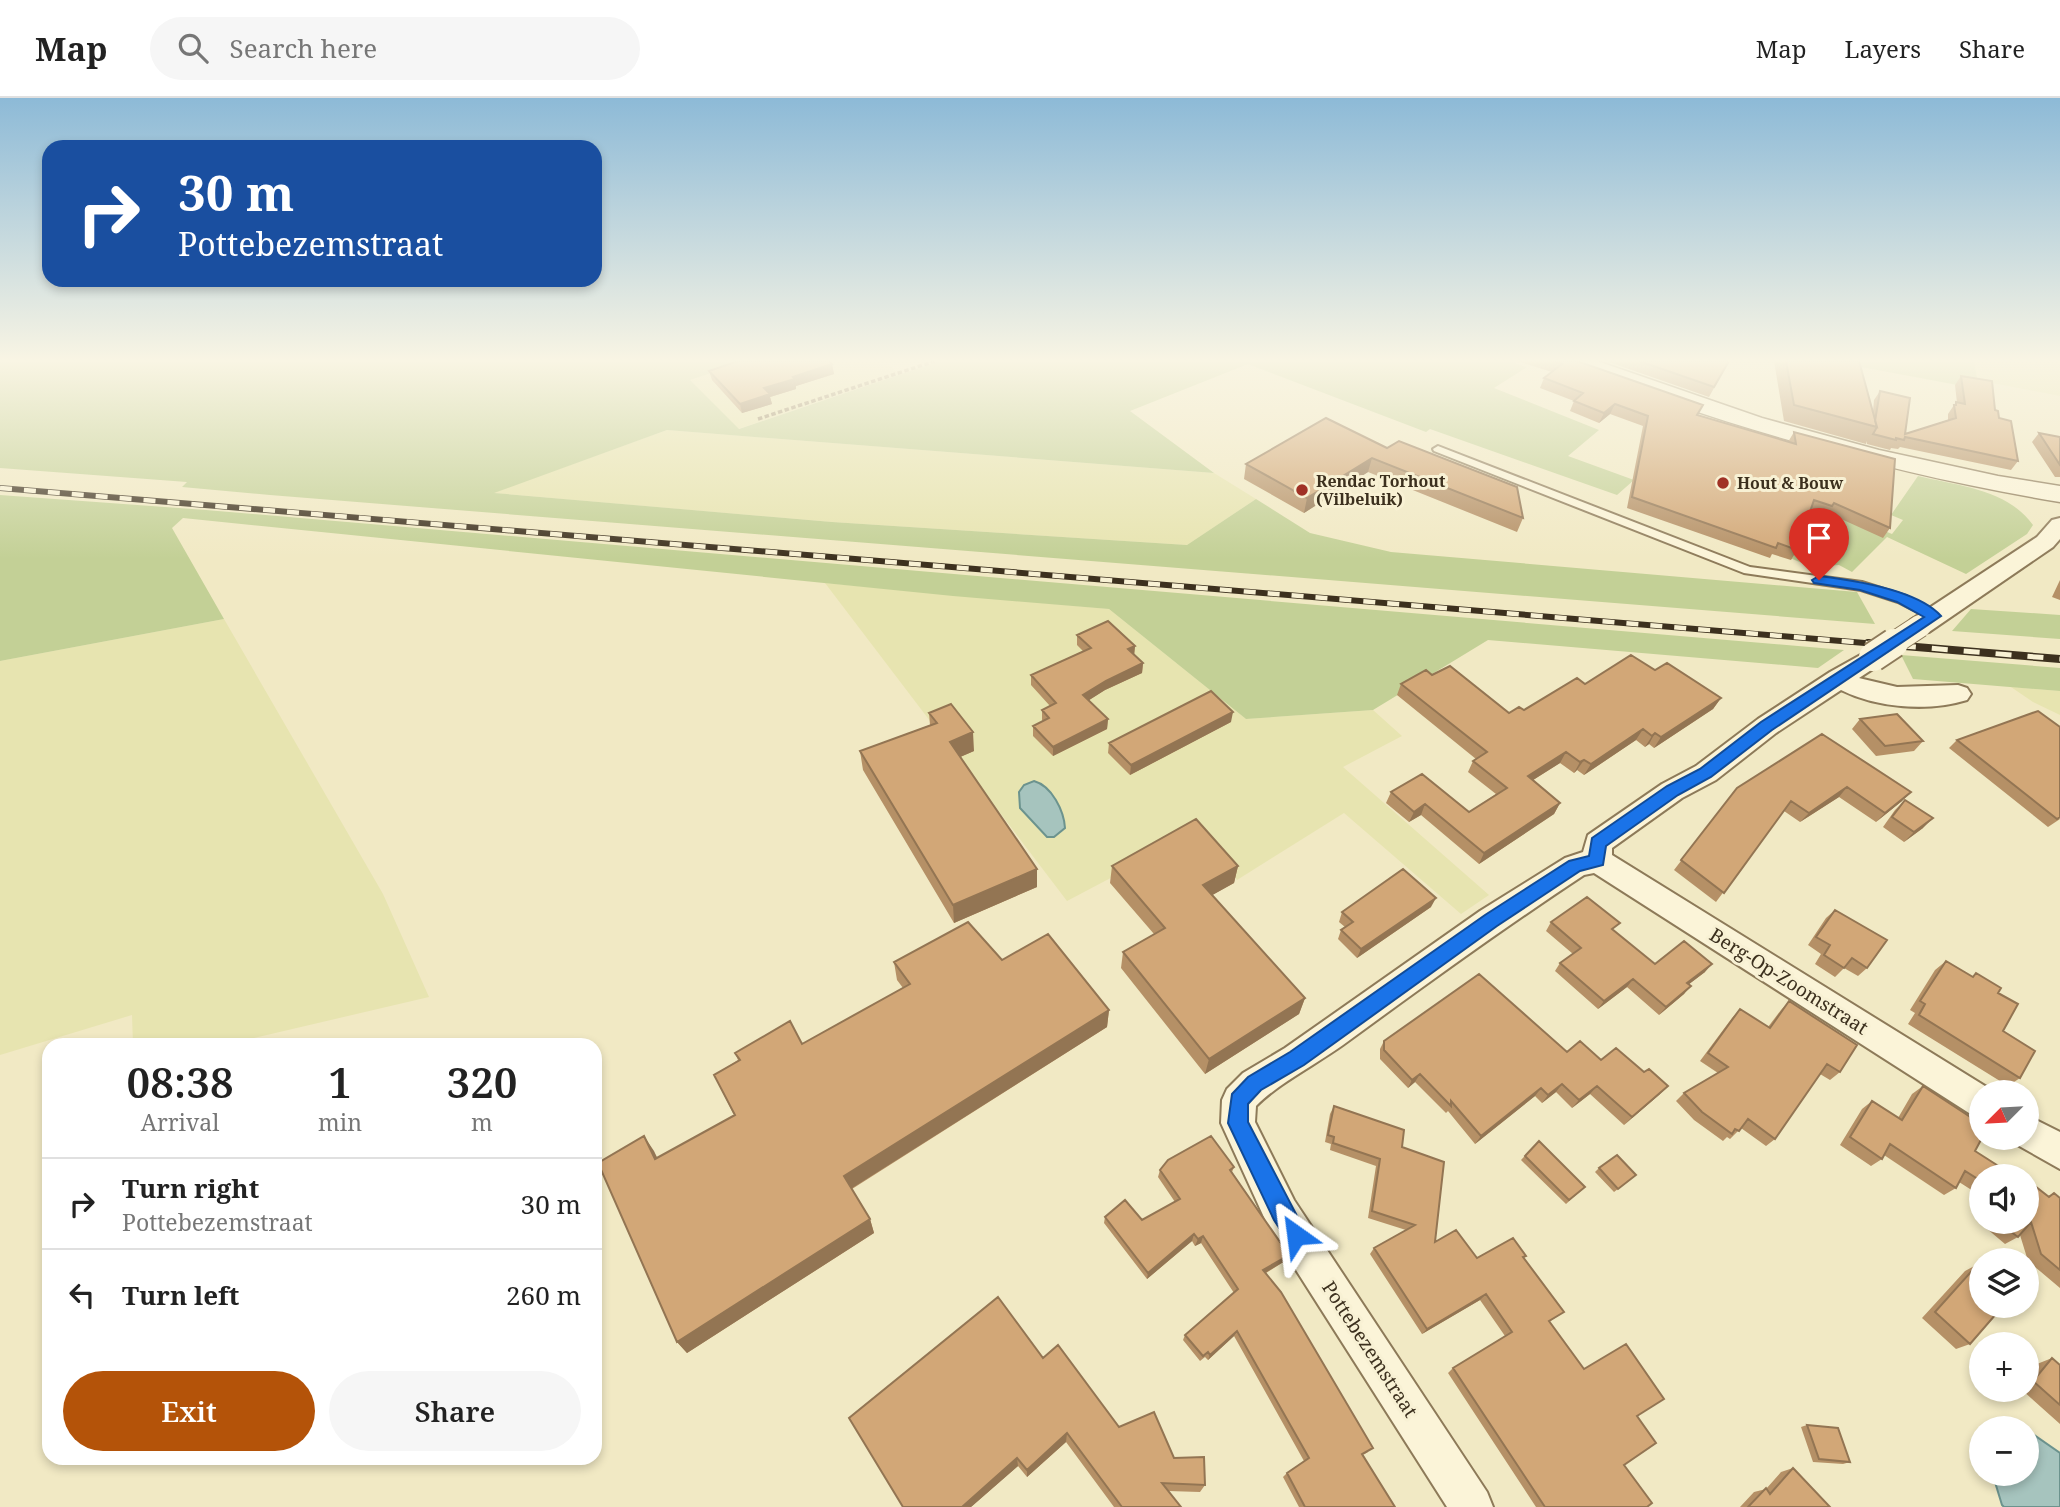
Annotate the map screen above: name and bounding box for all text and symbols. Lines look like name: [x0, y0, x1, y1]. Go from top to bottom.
search box: [150, 17, 640, 80]
text: Map: [35, 26, 108, 71]
icon: search: [174, 29, 212, 67]
text: Search here: [230, 30, 377, 66]
text: Map: [1756, 32, 1807, 65]
text: Layers: [1845, 32, 1921, 65]
text: Share: [1959, 32, 2025, 65]
text: 30 m: [178, 159, 294, 225]
icon: right: [63, 168, 154, 259]
text: Pottebezemstraat: [178, 222, 443, 265]
place label: Rendac Torhout (Vilbeluik): [1316, 470, 1446, 510]
place label: Hout & Bouw: [1737, 472, 1843, 494]
marker: Hout & Bouw: [1715, 475, 1731, 491]
marker: Rendac Torhout (Vilbeluik): [1294, 482, 1310, 498]
pin: [1789, 508, 1849, 580]
icon: arrive: [1800, 519, 1838, 557]
street label: Berg-Op-Zoomstraat: [1705, 922, 1873, 1041]
text: 08:38: [127, 1053, 234, 1110]
text: 1: [328, 1053, 352, 1110]
text: 320: [447, 1053, 517, 1110]
north arrow: [1969, 1080, 2039, 1150]
map controls: [1969, 1080, 2039, 1486]
text: Arrival: [141, 1106, 219, 1138]
text: min: [318, 1106, 362, 1138]
text: m: [471, 1106, 493, 1138]
button: sound: [1969, 1164, 2039, 1234]
text: Turn right: [122, 1170, 259, 1206]
icon: right: [63, 1185, 101, 1223]
text: 30 m: [521, 1186, 581, 1222]
position arrow: [1259, 1198, 1333, 1272]
text: Pottebezemstraat: [122, 1206, 313, 1238]
button: layers: [1969, 1248, 2039, 1318]
icon: left: [63, 1276, 101, 1314]
street label: Pottebezemstraat: [1316, 1276, 1424, 1422]
text: Turn left: [122, 1277, 239, 1313]
text: 260 m: [506, 1277, 581, 1313]
button: +: [1969, 1332, 2039, 1402]
button: Exit: [63, 1371, 315, 1451]
button: Share: [329, 1371, 581, 1451]
button: −: [1969, 1416, 2039, 1486]

